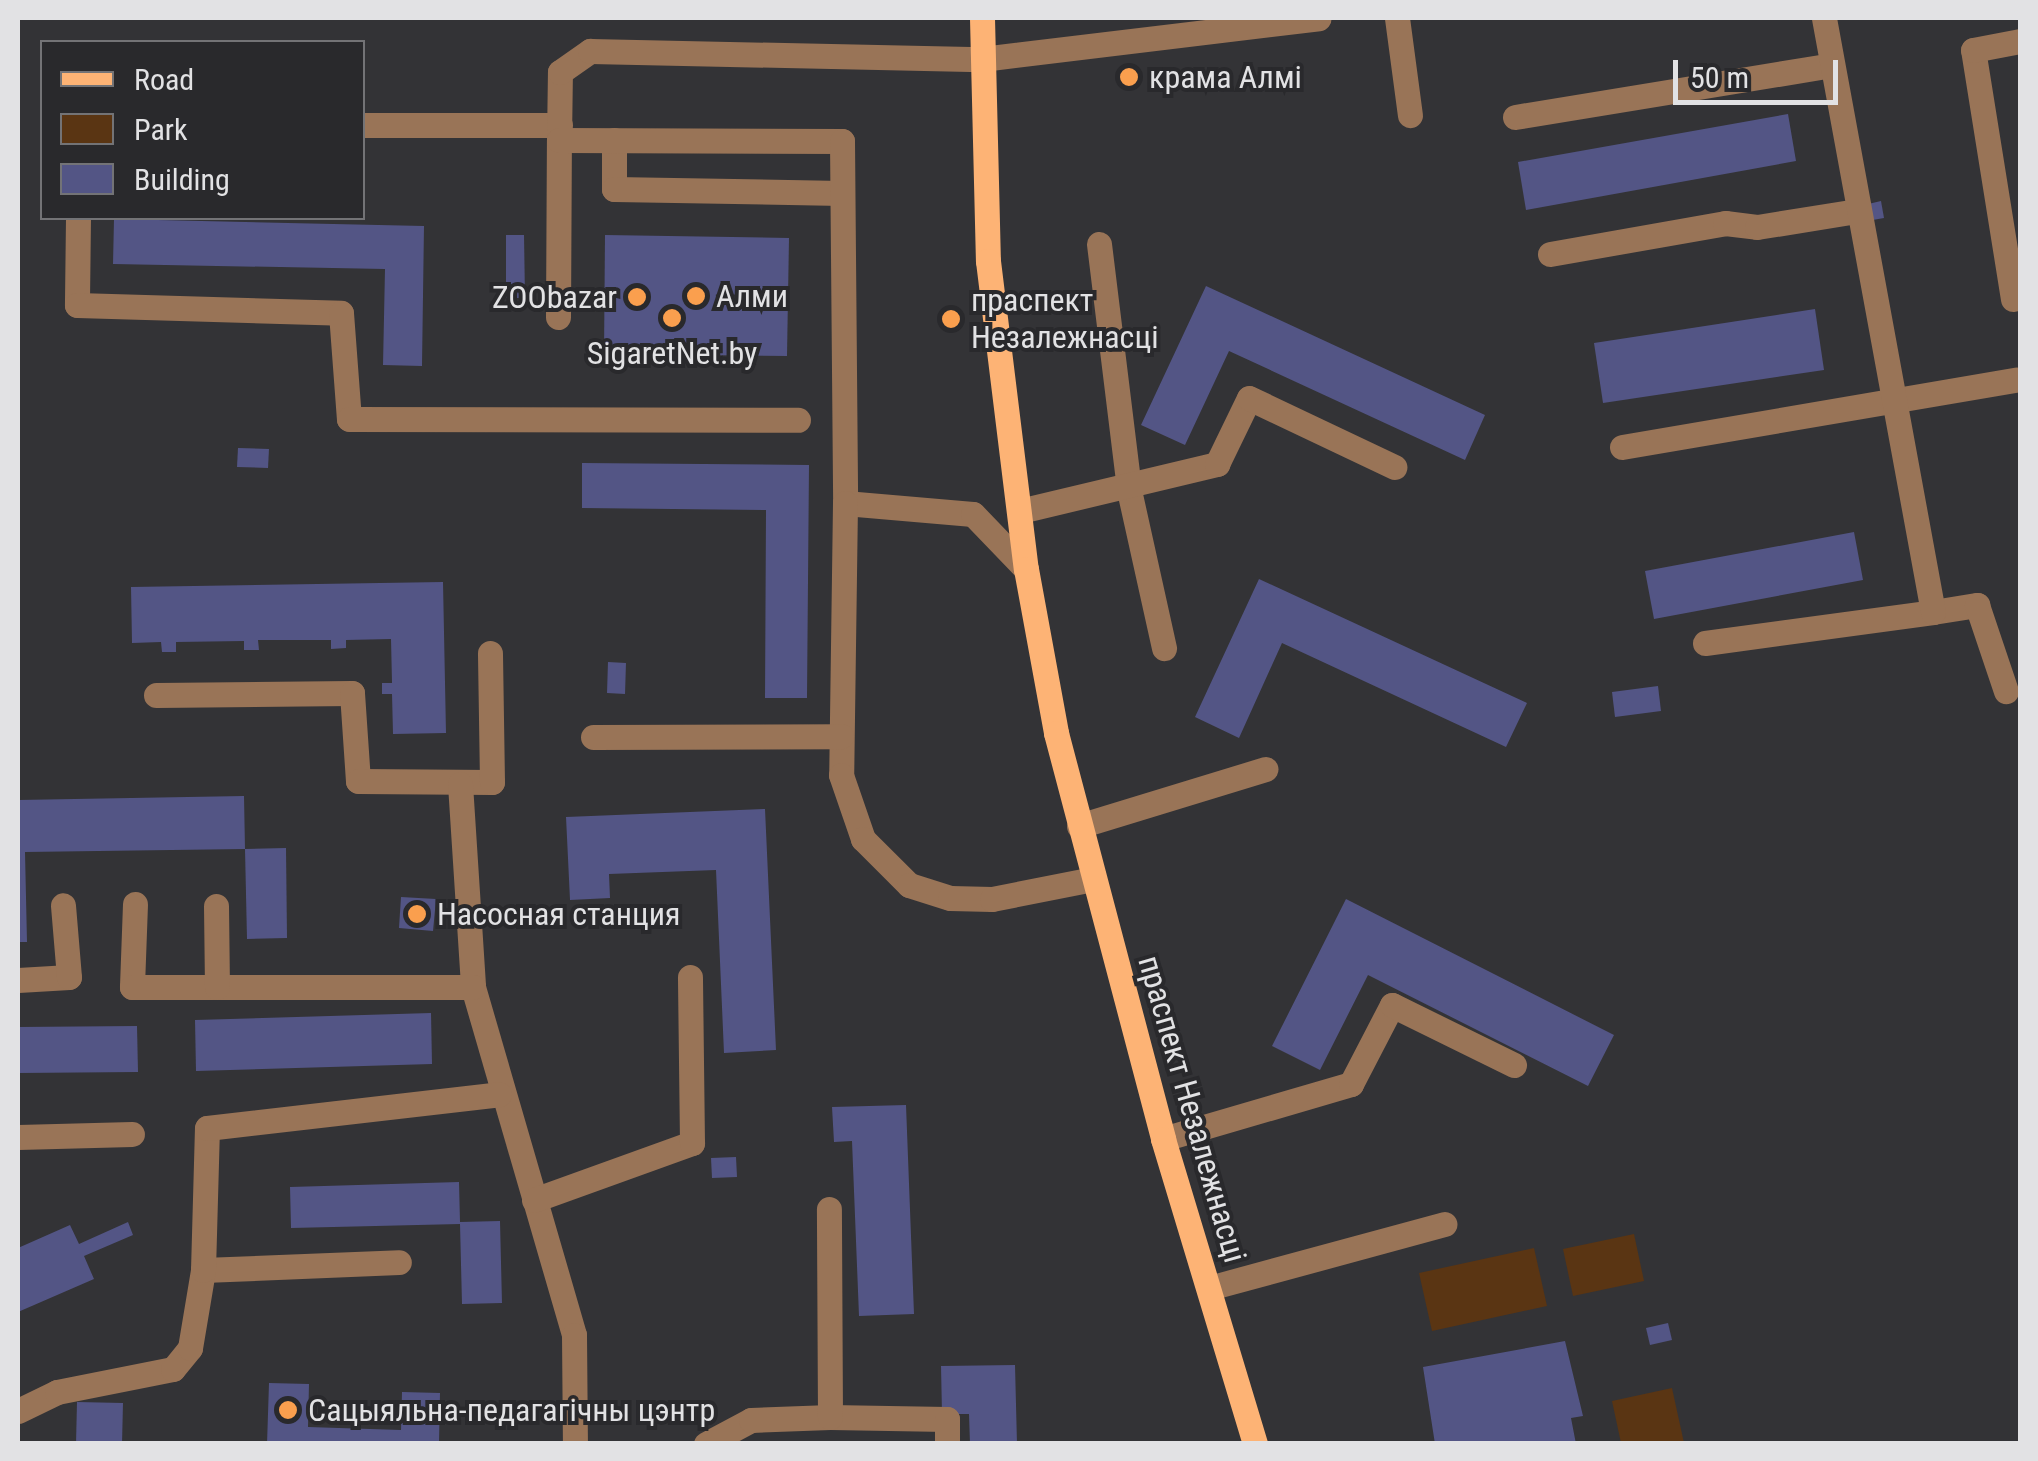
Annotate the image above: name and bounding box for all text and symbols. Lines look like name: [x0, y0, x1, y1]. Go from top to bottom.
legend: [40, 40, 365, 220]
scale bar: [1678, 40, 1843, 102]
place label: крама Алмі: [1149, 58, 1302, 96]
text: 50 m: [1690, 60, 1749, 95]
text: Road: [134, 62, 194, 97]
marker: крама Алмі: [1118, 66, 1140, 88]
text: Park: [134, 112, 188, 147]
text: Building: [134, 162, 230, 197]
place label: Алми: [716, 277, 788, 315]
place label: ZOObazar: [492, 278, 617, 316]
place label: праспект Незалежнасці: [971, 282, 1159, 357]
marker: Алми: [685, 285, 707, 307]
marker: ZOObazar: [626, 286, 648, 308]
marker: SigaretNet.by: [661, 307, 683, 329]
marker: праспект Незалежнасці: [940, 308, 962, 330]
place label: SigaretNet.by: [587, 334, 757, 372]
place label: Насосная станция: [437, 895, 680, 933]
marker: Насосная станция: [406, 903, 428, 925]
street label: праспект Незалежнасці: [1130, 951, 1254, 1267]
place label: Сацыяльна-педагагічны цэнтр: [308, 1391, 715, 1429]
marker: Сацыяльна-педагагічны цэнтр: [277, 1399, 299, 1421]

